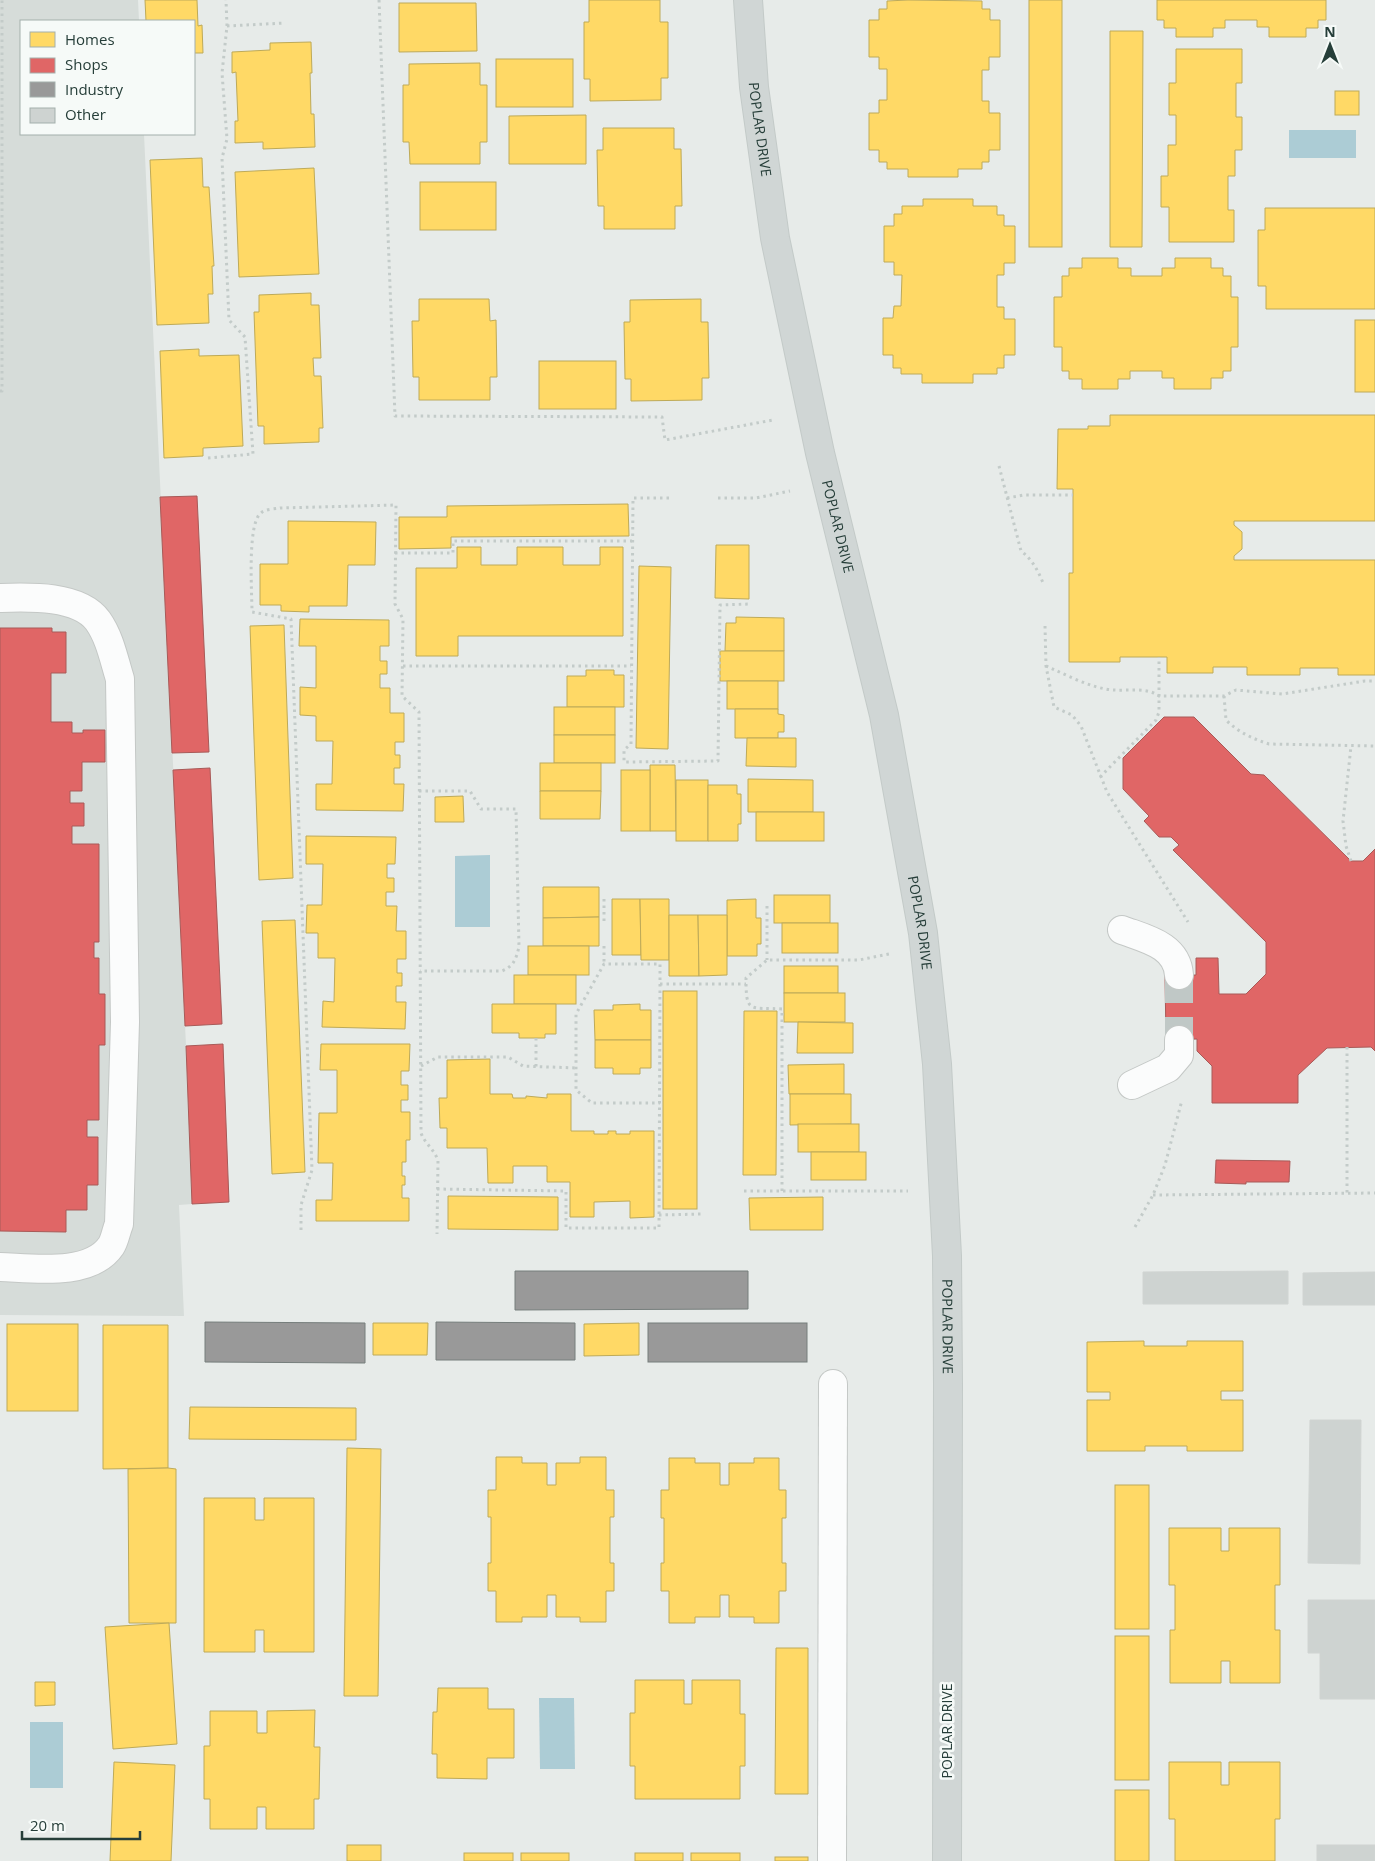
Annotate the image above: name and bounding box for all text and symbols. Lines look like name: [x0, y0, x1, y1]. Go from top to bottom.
legend: [20, 20, 195, 135]
north arrow: [1305, 20, 1355, 70]
text: N: [1324, 22, 1336, 41]
text: Homes: [65, 29, 115, 49]
text: Shops: [65, 54, 108, 74]
text: Industry: [65, 79, 123, 99]
street label: POPLAR DRIVE: [745, 82, 776, 178]
text: Other: [65, 104, 106, 124]
street label: POPLAR DRIVE: [818, 478, 859, 575]
street label: POPLAR DRIVE: [904, 874, 937, 971]
street label: POPLAR DRIVE: [938, 1279, 958, 1374]
street label: POPLAR DRIVE: [937, 1683, 956, 1779]
scale bar: [22, 1808, 140, 1840]
text: 20 m: [30, 1815, 65, 1835]

